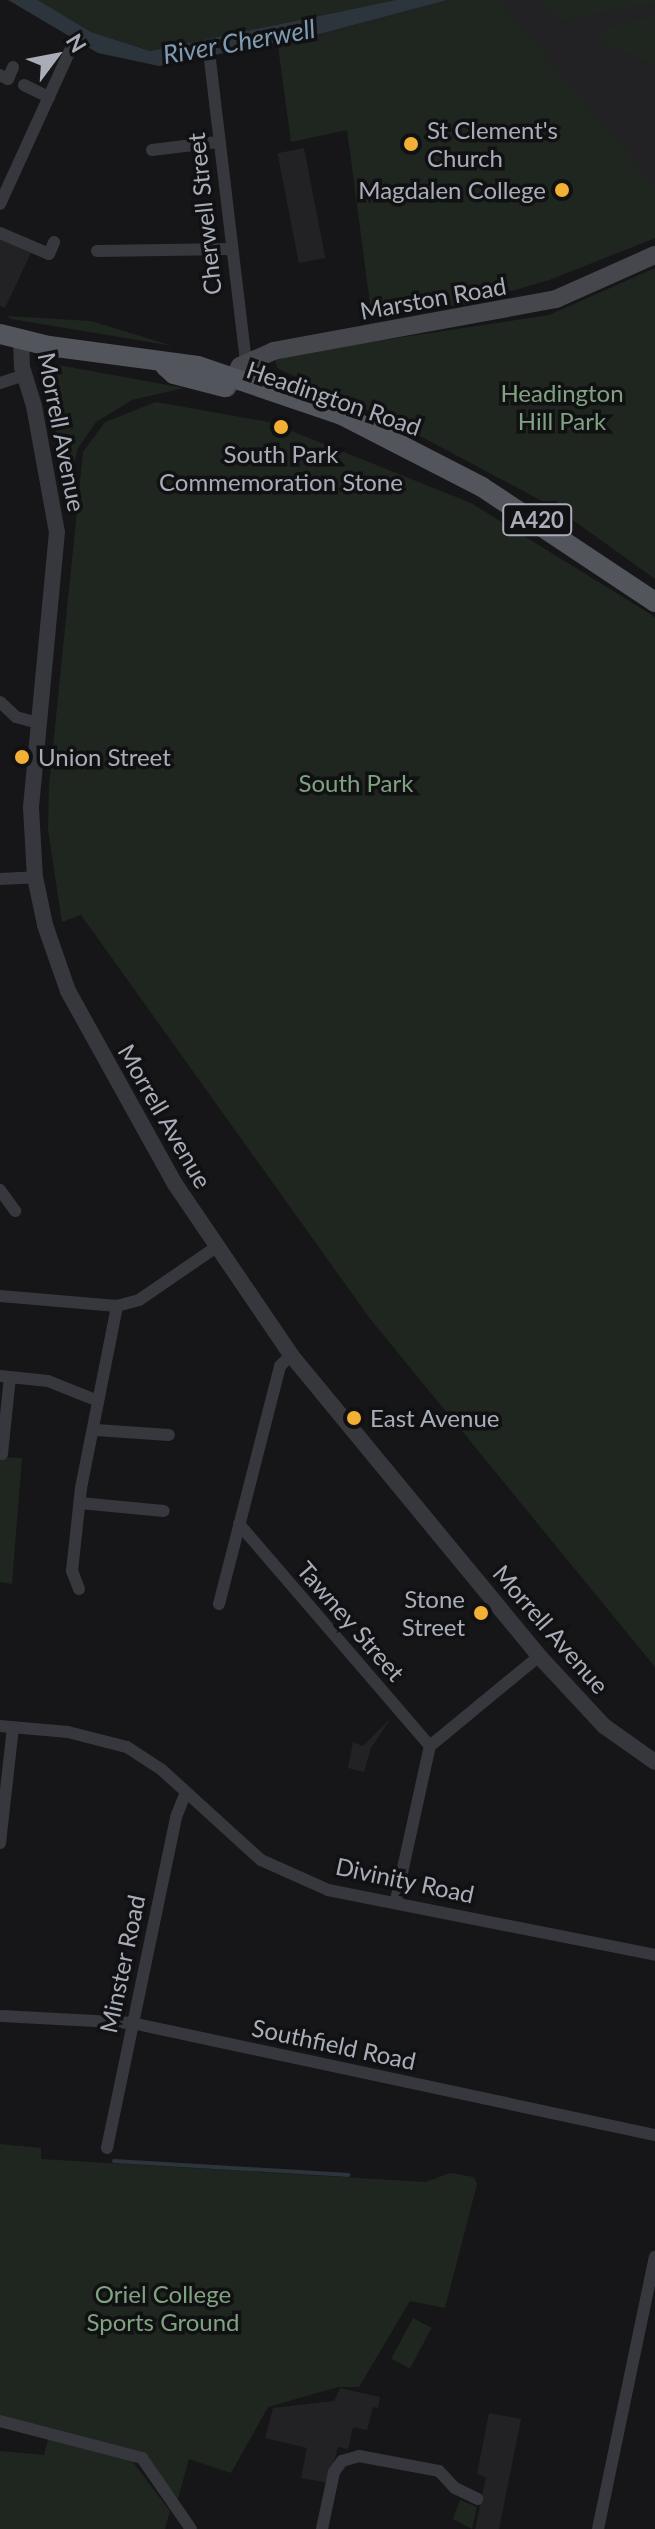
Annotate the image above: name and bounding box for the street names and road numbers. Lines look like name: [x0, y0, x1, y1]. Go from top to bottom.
street label: Cherwell Street: [181, 132, 227, 296]
street label: Marston Road: [358, 271, 508, 325]
street label: Morrell Avenue: [32, 350, 92, 514]
street label: Headington Road: [243, 355, 425, 441]
road number: A420: [501, 502, 573, 538]
street label: Morrell Avenue: [112, 1039, 218, 1193]
street label: Tawney Street: [291, 1555, 411, 1687]
street label: Morrell Avenue: [487, 1558, 615, 1700]
street label: Divinity Road: [333, 1851, 477, 1909]
street label: Minster Road: [93, 1892, 151, 2036]
street label: Southfield Road: [250, 2013, 418, 2075]

